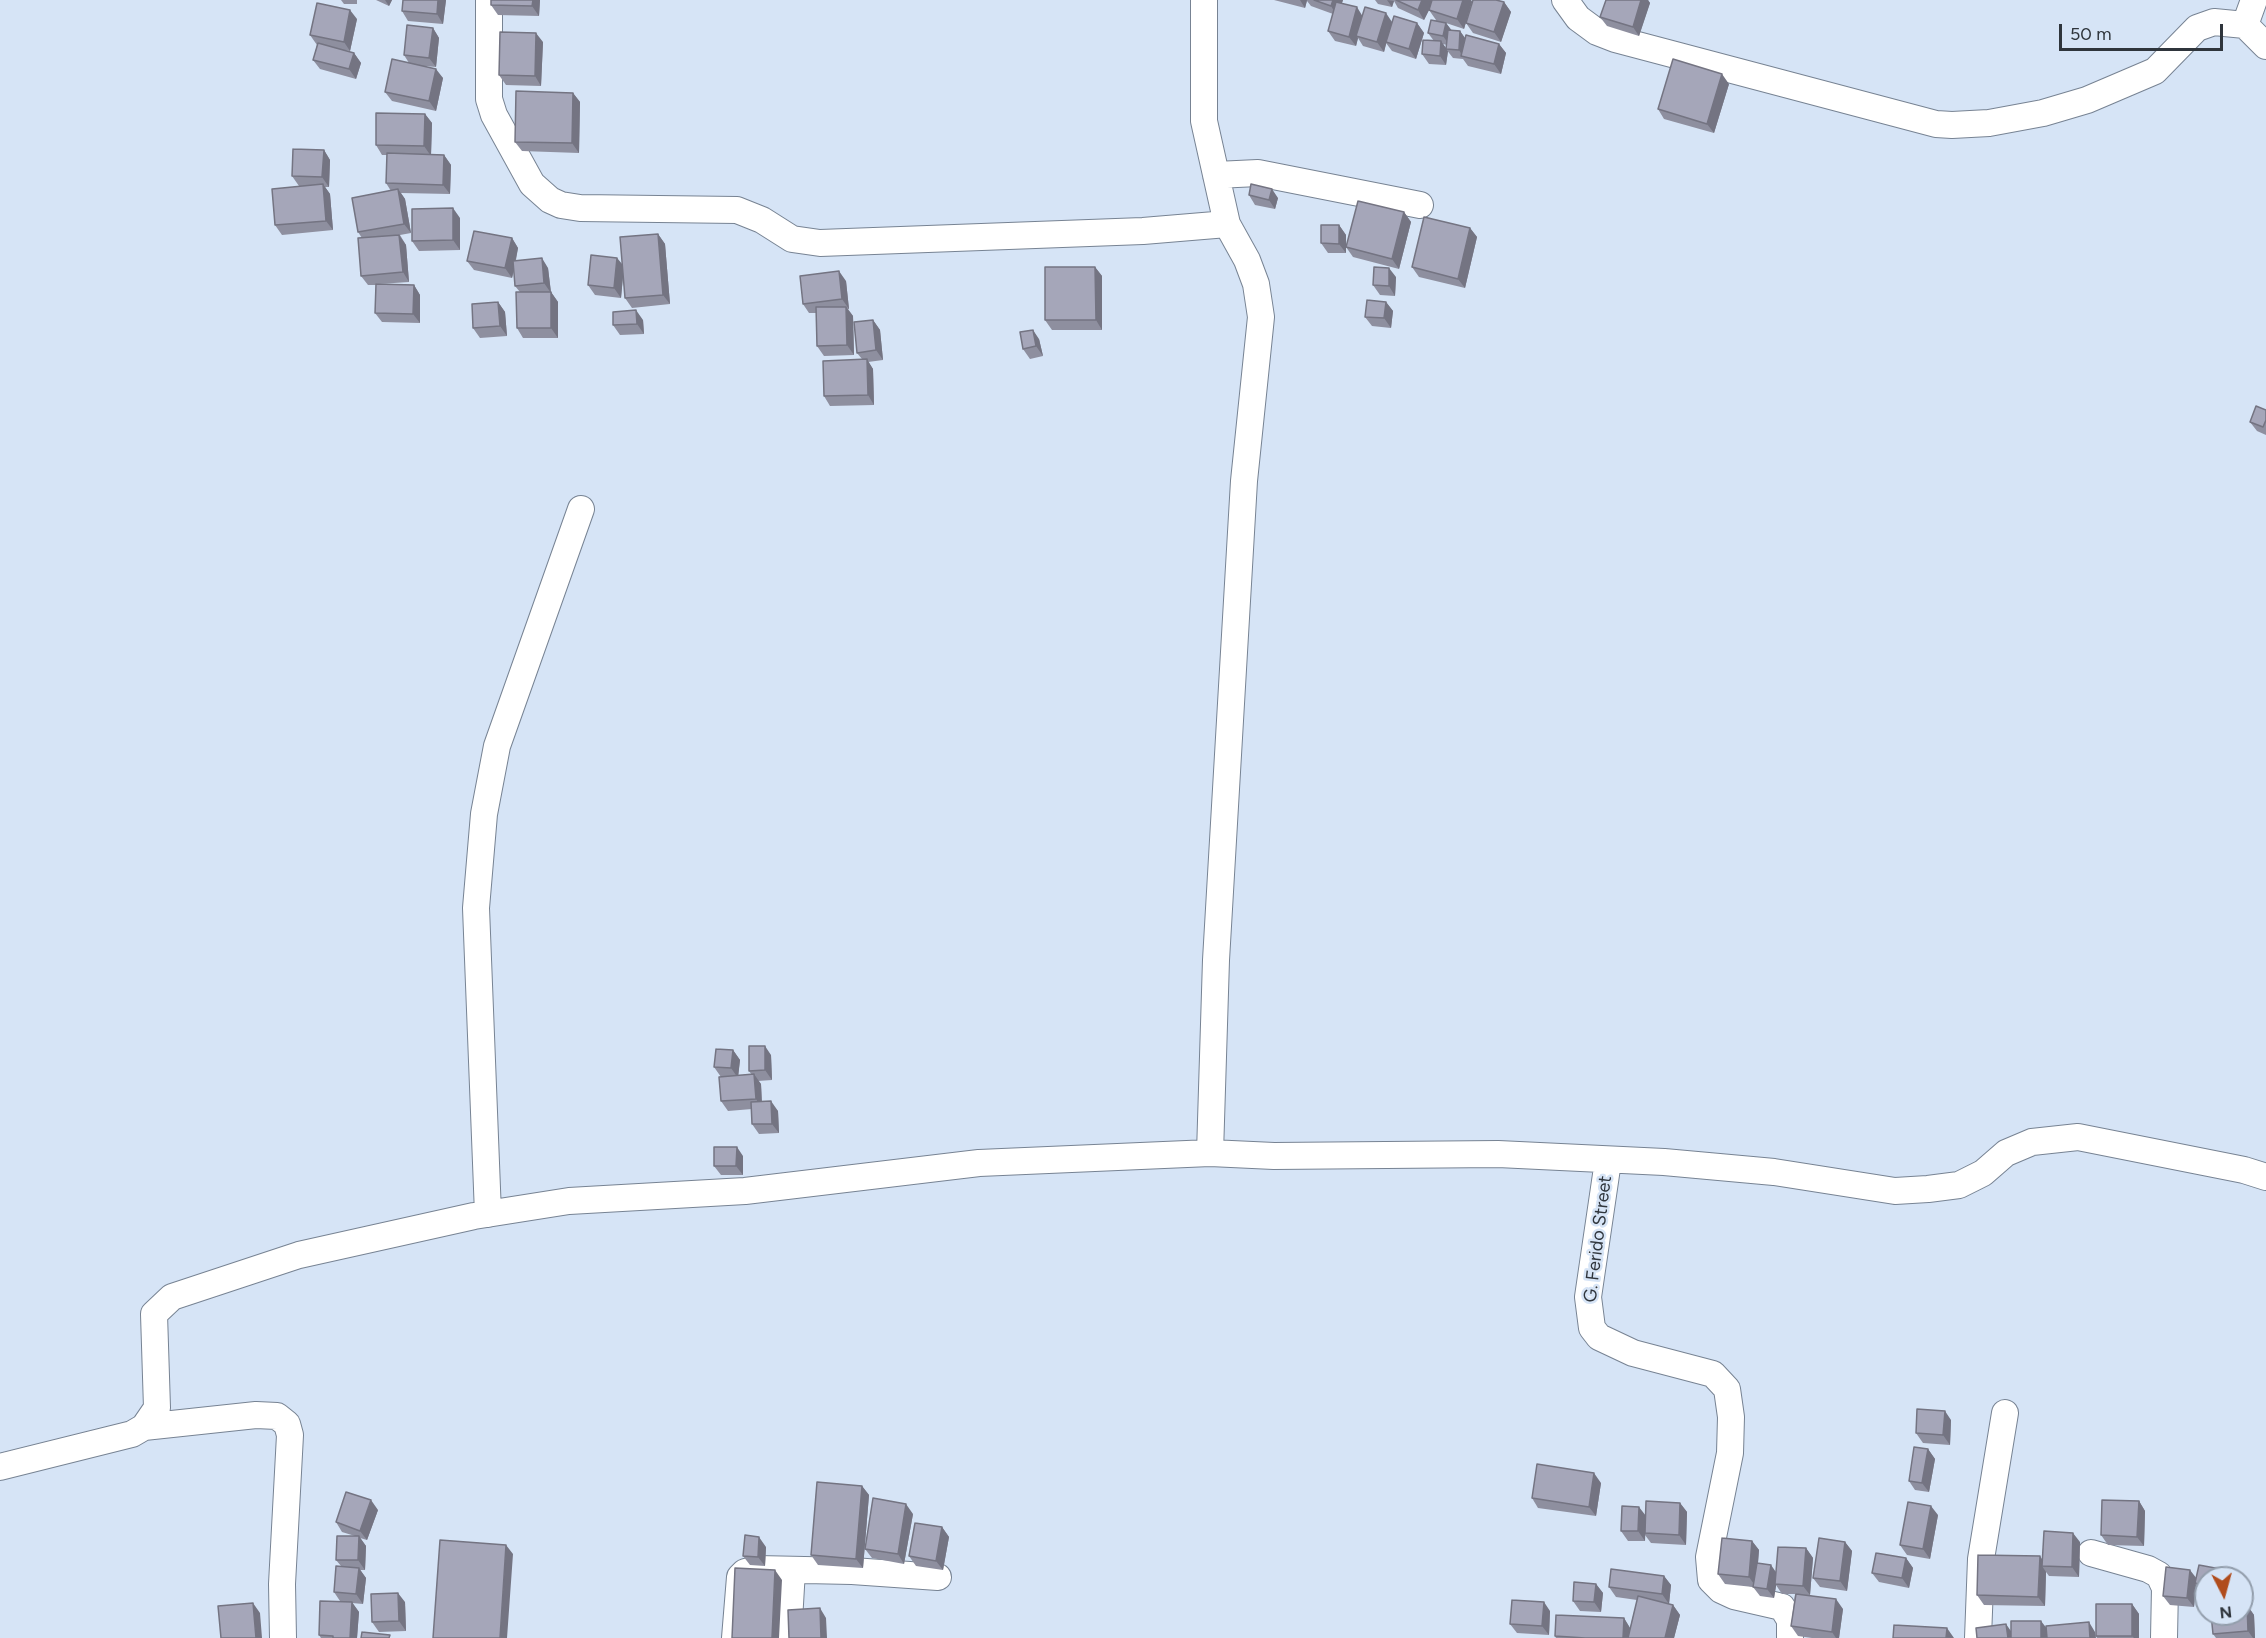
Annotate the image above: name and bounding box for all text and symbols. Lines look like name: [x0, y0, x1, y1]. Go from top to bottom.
scale bar: [2062, 12, 2226, 50]
text: 50 m: [2070, 23, 2112, 45]
street label: G. Ferido Street: [1580, 1174, 1616, 1304]
north arrow: [2194, 1566, 2254, 1626]
text: N: [2219, 1602, 2233, 1623]

